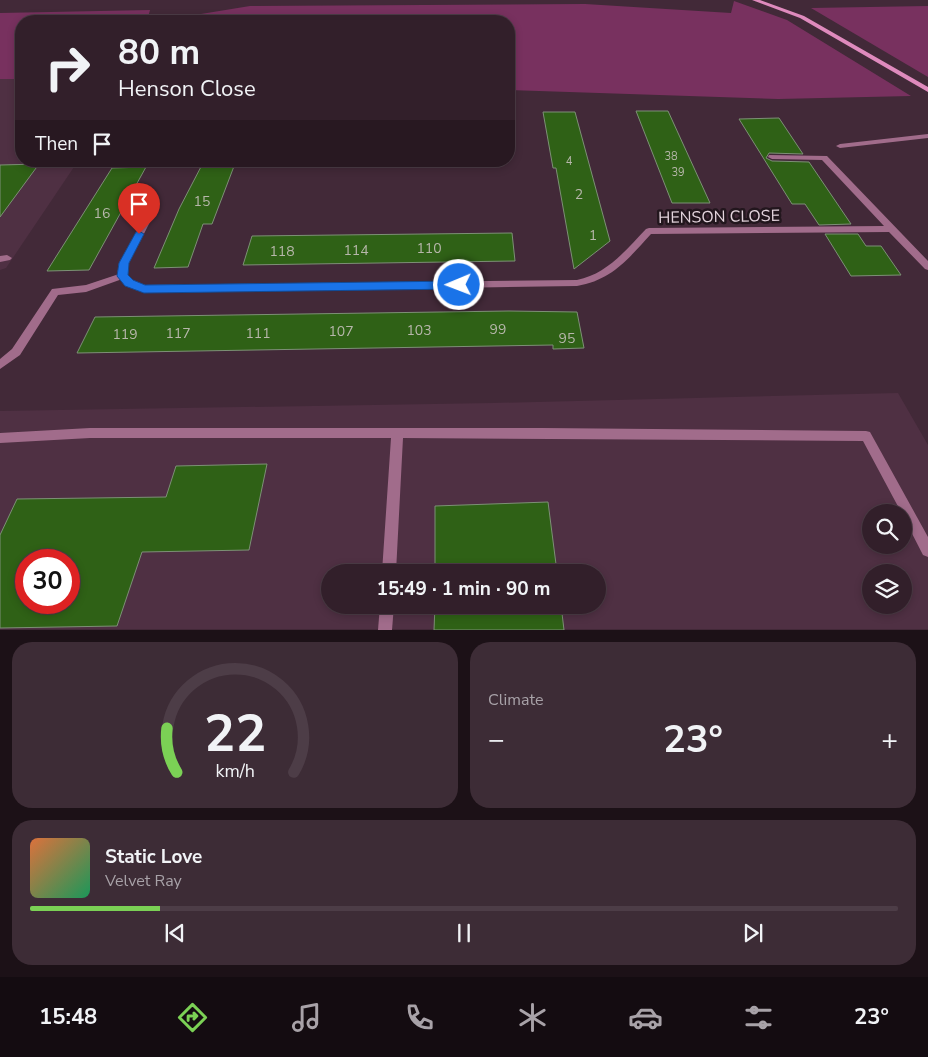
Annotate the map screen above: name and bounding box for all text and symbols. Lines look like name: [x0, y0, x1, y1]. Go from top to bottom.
text: 80 m: [118, 29, 200, 76]
icon: right: [35, 35, 100, 100]
text: Henson Close: [118, 74, 256, 104]
icon: arrive: [88, 130, 116, 158]
text: Then: [35, 131, 78, 157]
house number: 38: [664, 149, 678, 164]
house number: 4: [566, 154, 573, 169]
house number: 39: [671, 165, 685, 180]
pin: [118, 183, 160, 234]
house number: 2: [575, 185, 583, 204]
icon: arrive: [125, 190, 153, 218]
house number: 15: [194, 192, 210, 211]
house number: 16: [94, 204, 110, 223]
street label: HENSON CLOSE: [658, 205, 780, 229]
house number: 1: [589, 226, 597, 245]
house number: 110: [416, 239, 442, 258]
house number: 114: [343, 241, 369, 260]
house number: 118: [269, 242, 295, 261]
position arrow: [432, 258, 484, 310]
house number: 99: [490, 320, 506, 339]
house number: 103: [406, 321, 432, 340]
house number: 107: [328, 322, 354, 341]
house number: 117: [165, 324, 191, 343]
house number: 111: [245, 324, 271, 343]
house number: 119: [112, 325, 138, 344]
house number: 95: [559, 329, 575, 348]
map controls: [862, 504, 912, 614]
button: search: [862, 504, 912, 554]
speed limit sign: 30: [15, 549, 80, 614]
button: layers: [862, 564, 912, 614]
text: 15:49 · 1 min · 90 m: [376, 576, 551, 602]
text: Climate: [488, 689, 543, 711]
text: 22: [204, 698, 266, 769]
text: 23°: [663, 714, 723, 765]
text: −: [488, 721, 505, 759]
text: +: [881, 721, 898, 759]
text: km/h: [215, 759, 255, 783]
text: Static Love: [105, 844, 202, 870]
text: Velvet Ray: [105, 870, 182, 892]
icon: previous: [161, 919, 189, 947]
icon: pause: [450, 919, 478, 947]
icon: next: [739, 919, 767, 947]
icon: directions: [175, 1000, 210, 1035]
icon: music: [289, 1000, 324, 1035]
icon: phone: [402, 1000, 437, 1035]
icon: climate: [515, 1000, 550, 1035]
icon: car: [628, 1000, 663, 1035]
icon: filters: [741, 1000, 776, 1035]
text: 15:48: [39, 1002, 97, 1032]
text: 23°: [854, 1002, 889, 1032]

